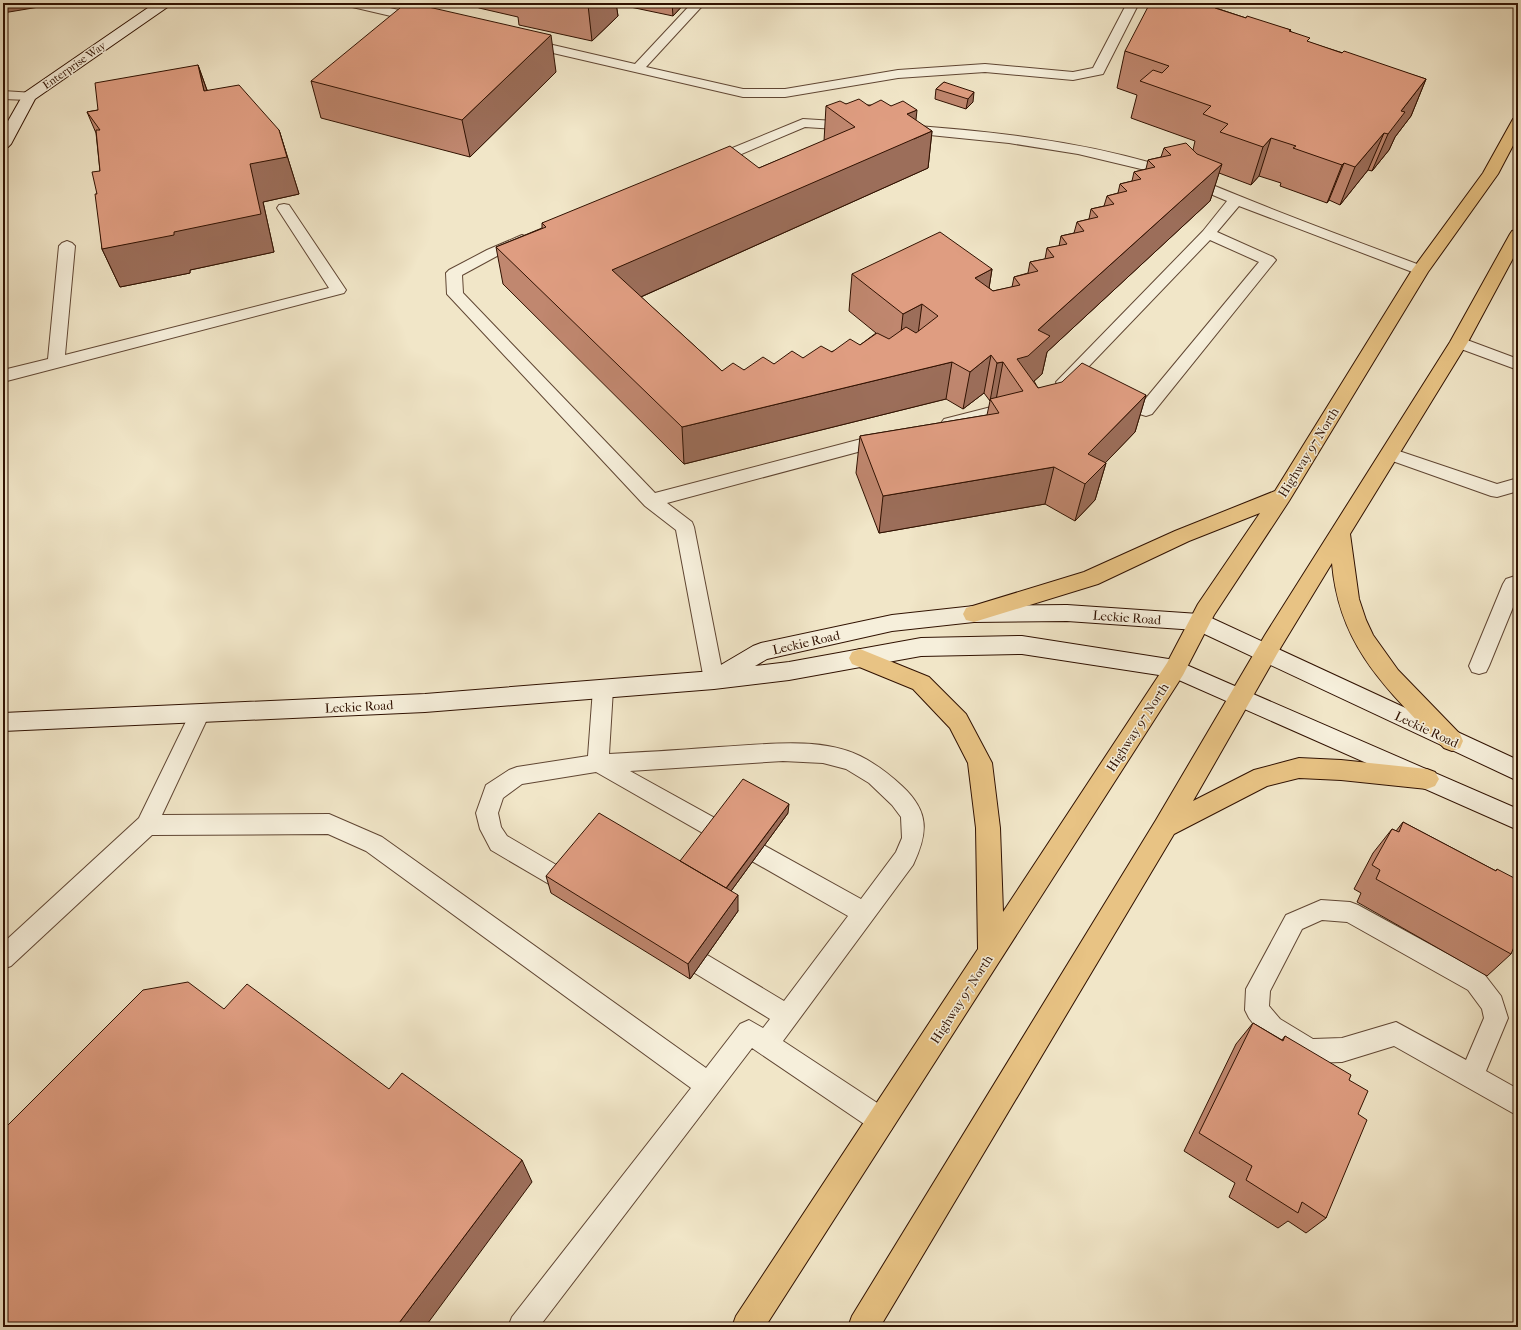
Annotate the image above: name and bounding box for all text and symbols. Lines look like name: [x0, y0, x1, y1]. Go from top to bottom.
street label: Enterprise Way: [40, 38, 109, 92]
street label: Highway 97 North: [1275, 404, 1342, 500]
street label: Leckie Road: [1092, 608, 1163, 627]
street label: Leckie Road: [771, 627, 842, 658]
street label: Highway 97 North: [1103, 680, 1172, 774]
street label: Leckie Road: [324, 697, 395, 716]
street label: Leckie Road: [1393, 708, 1462, 751]
street label: Highway 97 North: [927, 952, 996, 1046]

